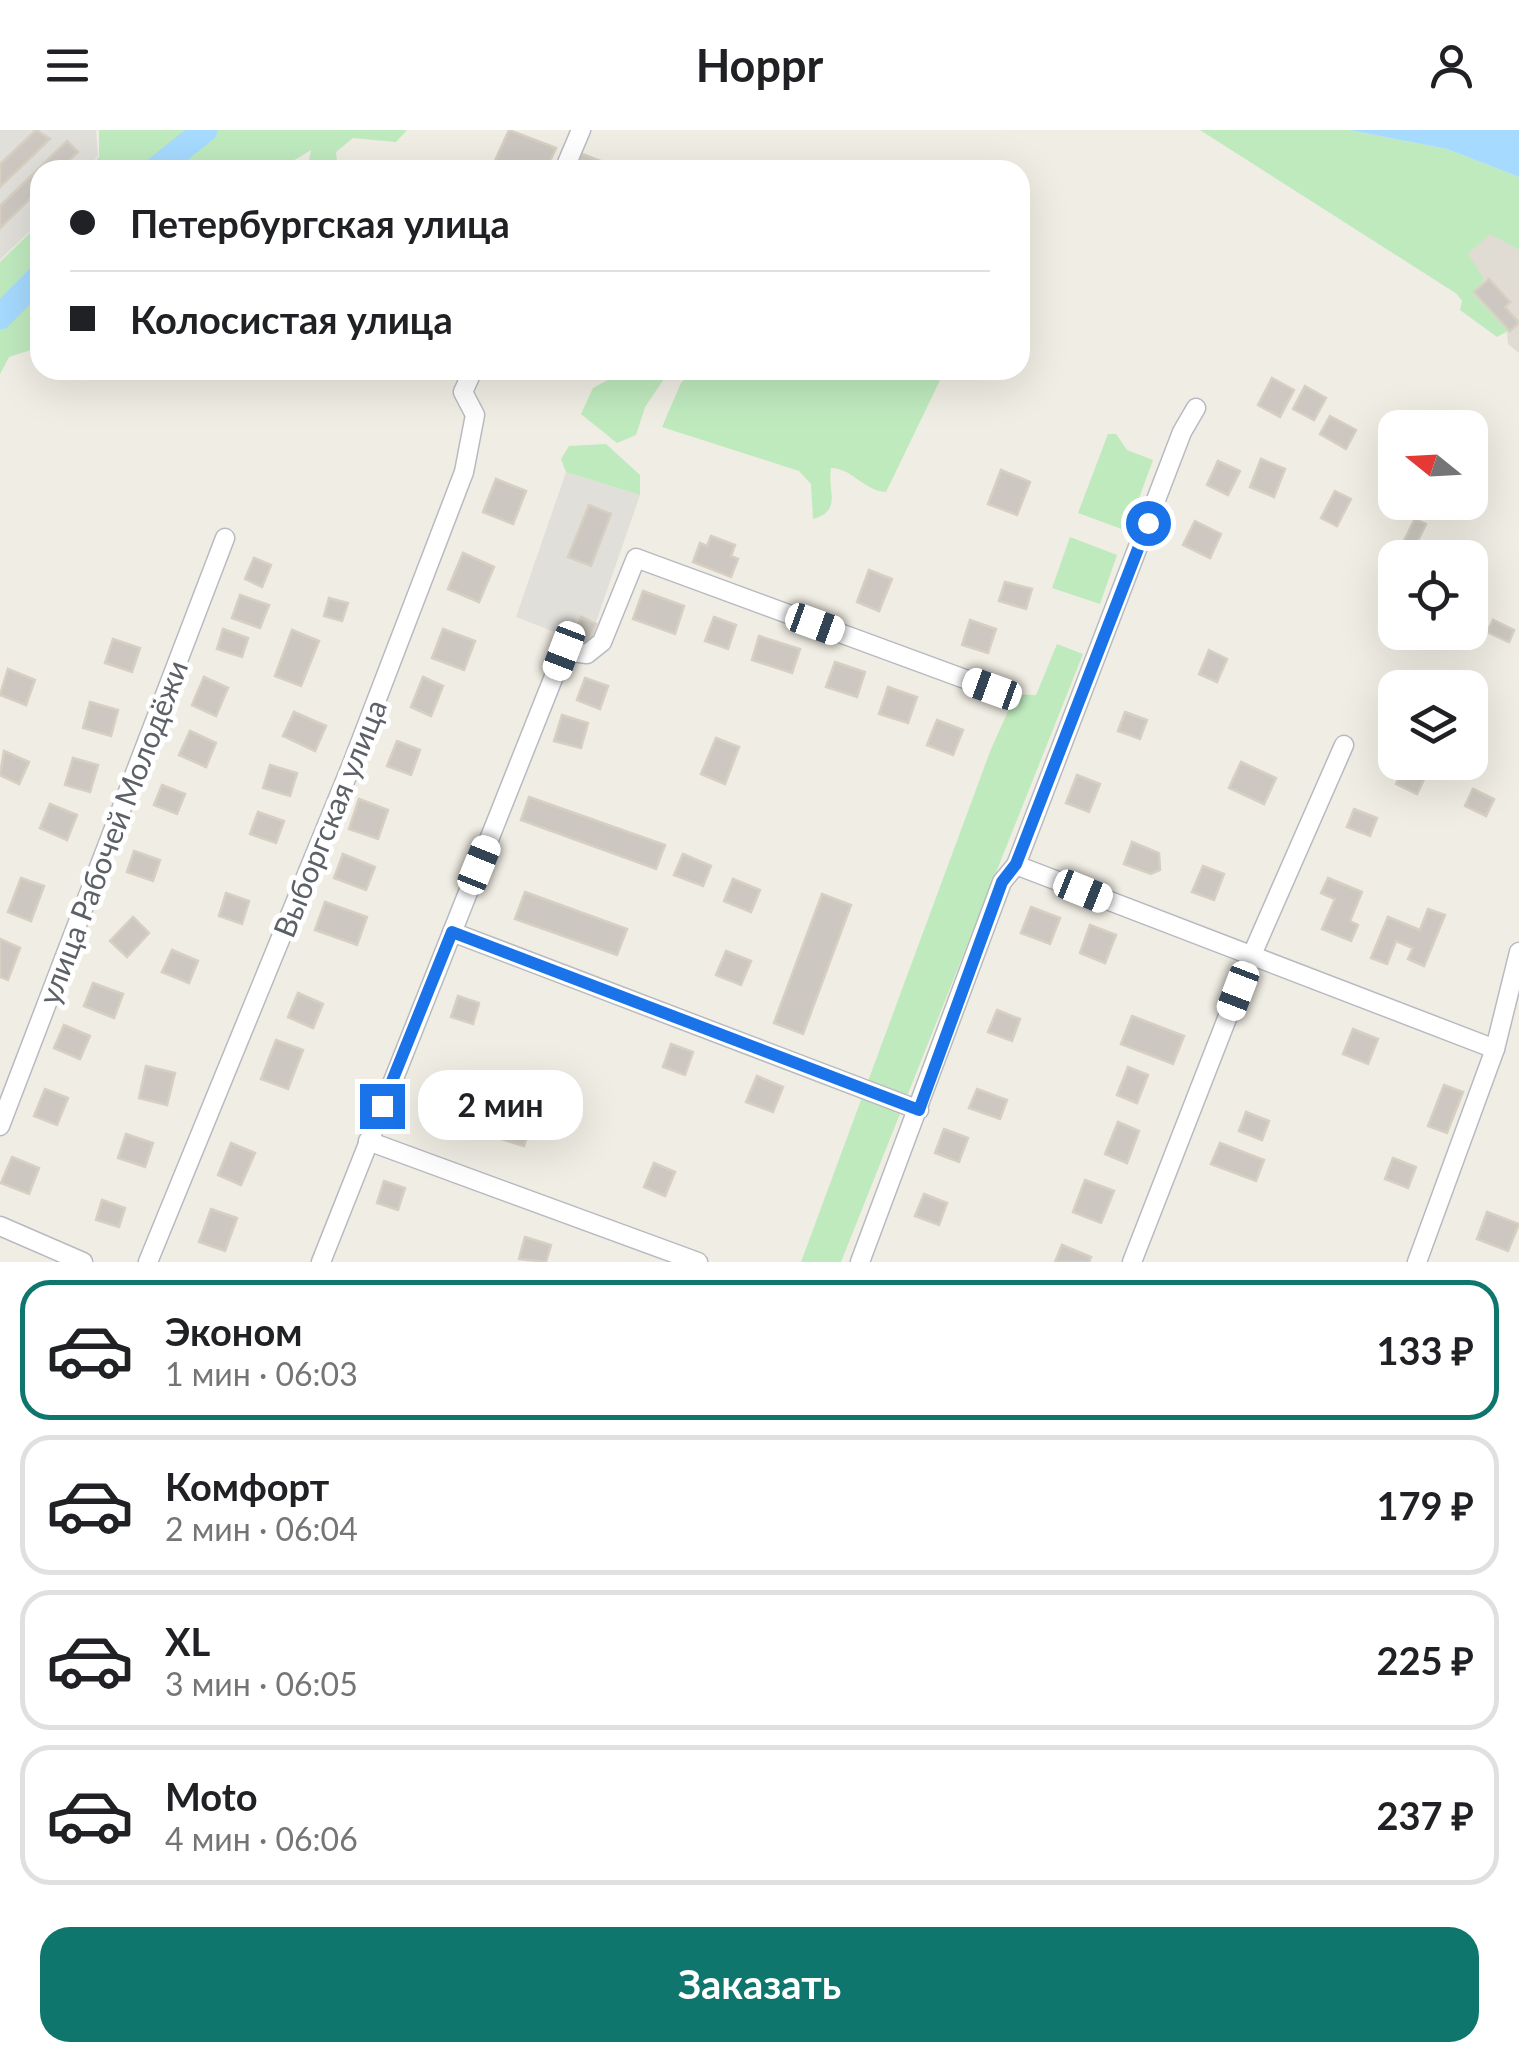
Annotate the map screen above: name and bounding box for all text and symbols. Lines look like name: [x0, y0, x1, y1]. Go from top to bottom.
icon: menu: [40, 38, 95, 93]
text: Hoppr: [696, 38, 823, 92]
icon: person: [1424, 38, 1479, 93]
text: Петербургская улица: [130, 200, 510, 246]
text: Колосистая улица: [130, 296, 453, 342]
north arrow: [1378, 410, 1488, 520]
map controls: [1378, 410, 1488, 780]
route start: [1126, 501, 1171, 546]
button: locate: [1378, 540, 1488, 650]
car: [782, 600, 848, 648]
car: [539, 618, 589, 684]
street label: улица Рабочей Молодёжи: [30, 655, 194, 1009]
car: [959, 665, 1025, 713]
button: layers: [1378, 670, 1488, 780]
street label: Выборгская улица: [265, 694, 393, 942]
car: [454, 832, 504, 898]
car: [1050, 866, 1116, 916]
car: [1213, 958, 1263, 1024]
callout: 2 мин: [417, 1071, 582, 1141]
route end: [360, 1084, 405, 1129]
text: 2 мин: [457, 1085, 544, 1124]
icon: car: [45, 1305, 135, 1395]
text: Эконом: [165, 1308, 303, 1354]
text: 133 ₽: [1377, 1327, 1474, 1373]
text: 1 мин · 06:03: [165, 1354, 358, 1393]
icon: car: [45, 1460, 135, 1550]
text: Комфорт: [165, 1463, 329, 1509]
text: 179 ₽: [1377, 1482, 1474, 1528]
text: 2 мин · 06:04: [165, 1509, 358, 1548]
icon: car: [45, 1615, 135, 1705]
text: XL: [165, 1618, 210, 1664]
text: 225 ₽: [1377, 1637, 1474, 1683]
text: 3 мин · 06:05: [165, 1664, 358, 1703]
icon: car: [45, 1770, 135, 1860]
text: Moto: [165, 1773, 258, 1819]
text: 237 ₽: [1377, 1792, 1474, 1838]
text: 4 мин · 06:06: [165, 1819, 358, 1858]
button: Заказать: [40, 1927, 1479, 2042]

